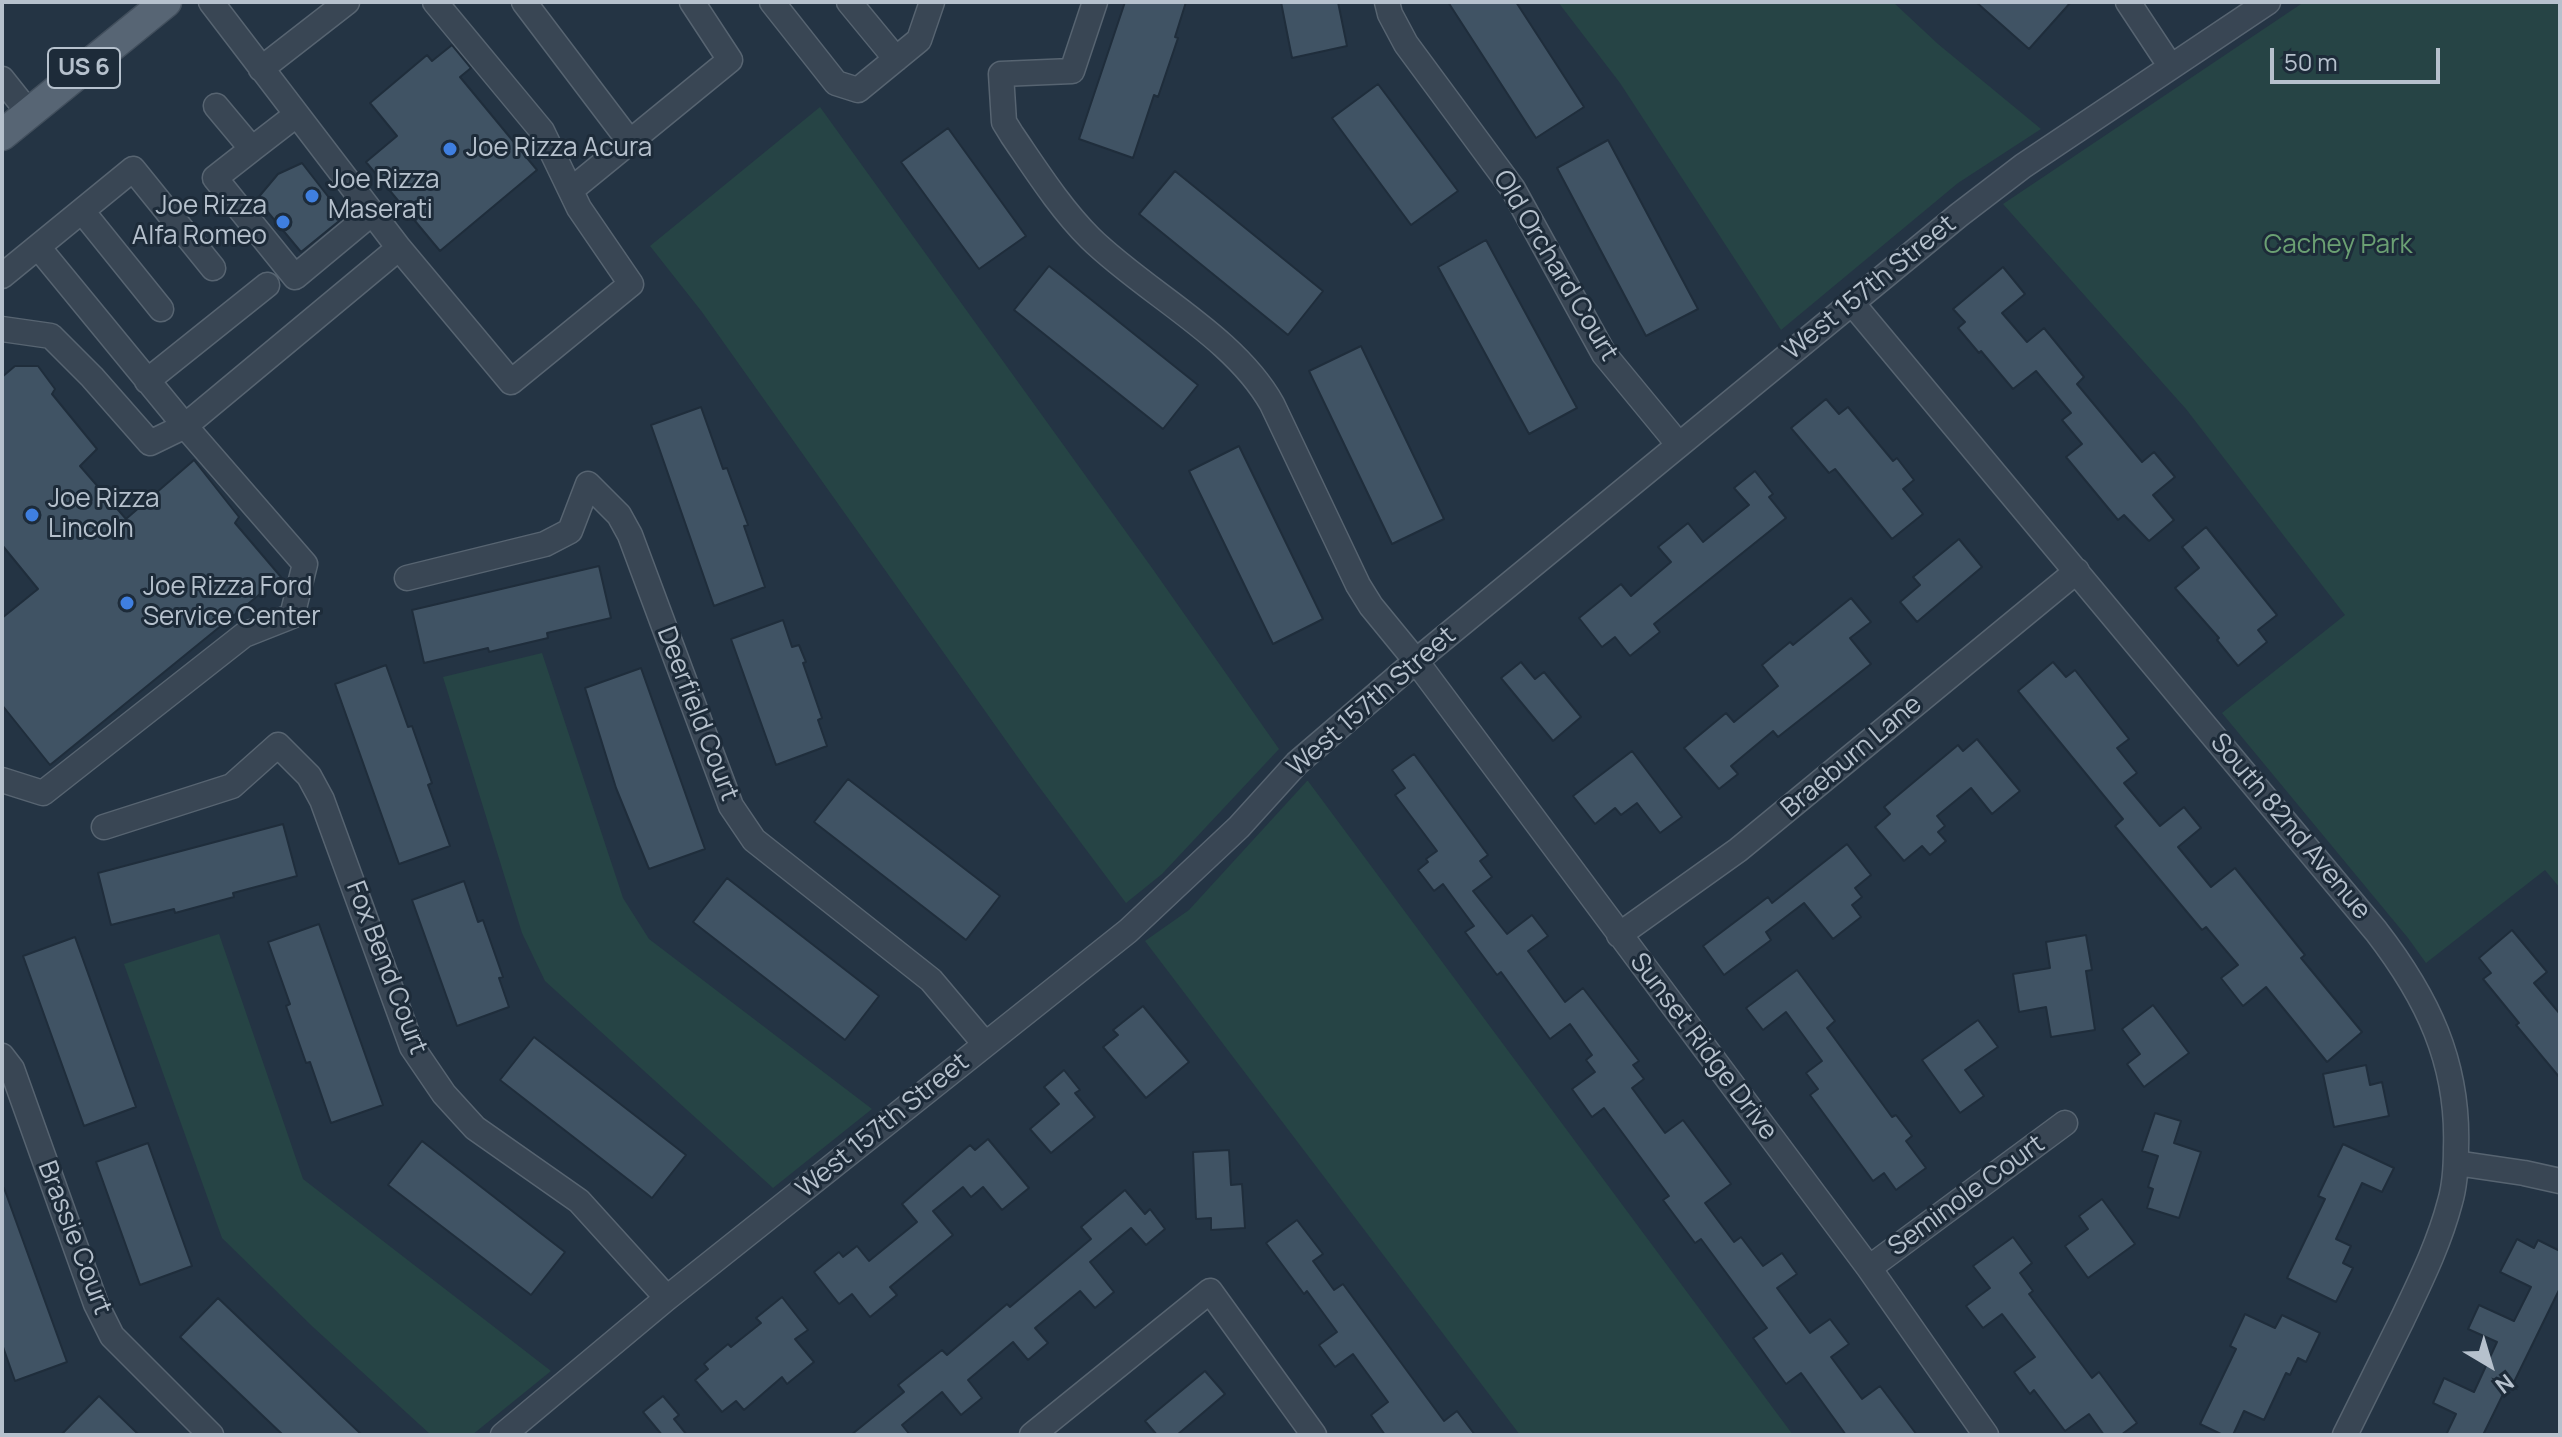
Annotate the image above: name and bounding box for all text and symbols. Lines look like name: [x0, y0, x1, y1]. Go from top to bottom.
scale bar: [2274, 32, 2444, 82]
text: 50 m: [2284, 45, 2338, 78]
road number: US 6: [48, 48, 120, 88]
place label: Joe Rizza Acura: [466, 133, 652, 165]
marker: Joe Rizza Acura: [441, 140, 459, 158]
place label: Joe Rizza Maserati: [328, 165, 439, 226]
street label: Old Orchard Court: [1486, 165, 1624, 367]
marker: Joe Rizza Maserati: [303, 187, 321, 205]
place label: Joe Rizza Alfa Romeo: [132, 191, 267, 252]
street label: West 157th Street: [1777, 209, 1963, 367]
marker: Joe Rizza Alfa Romeo: [274, 213, 292, 231]
park label: Cachey Park: [2264, 230, 2412, 262]
place label: Joe Rizza Lincoln: [48, 484, 159, 546]
marker: Joe Rizza Lincoln: [23, 506, 41, 524]
place label: Joe Rizza Ford Service Center: [143, 572, 321, 634]
marker: Joe Rizza Ford Service Center: [118, 594, 136, 612]
street label: West 157th Street: [1281, 620, 1463, 784]
street label: Deerfield Court: [649, 623, 745, 805]
street label: Braeburn Lane: [1775, 689, 1929, 825]
street label: South 82nd Avenue: [2203, 728, 2377, 926]
street label: Fox Bend Court: [339, 877, 433, 1059]
street label: Sunset Ridge Drive: [1623, 947, 1783, 1147]
street label: West 157th Street: [790, 1047, 976, 1205]
street label: Seminole Court: [1883, 1129, 2051, 1263]
street label: Brassie Court: [30, 1157, 118, 1319]
north arrow: [2450, 1325, 2530, 1405]
text: N: [2489, 1367, 2520, 1401]

